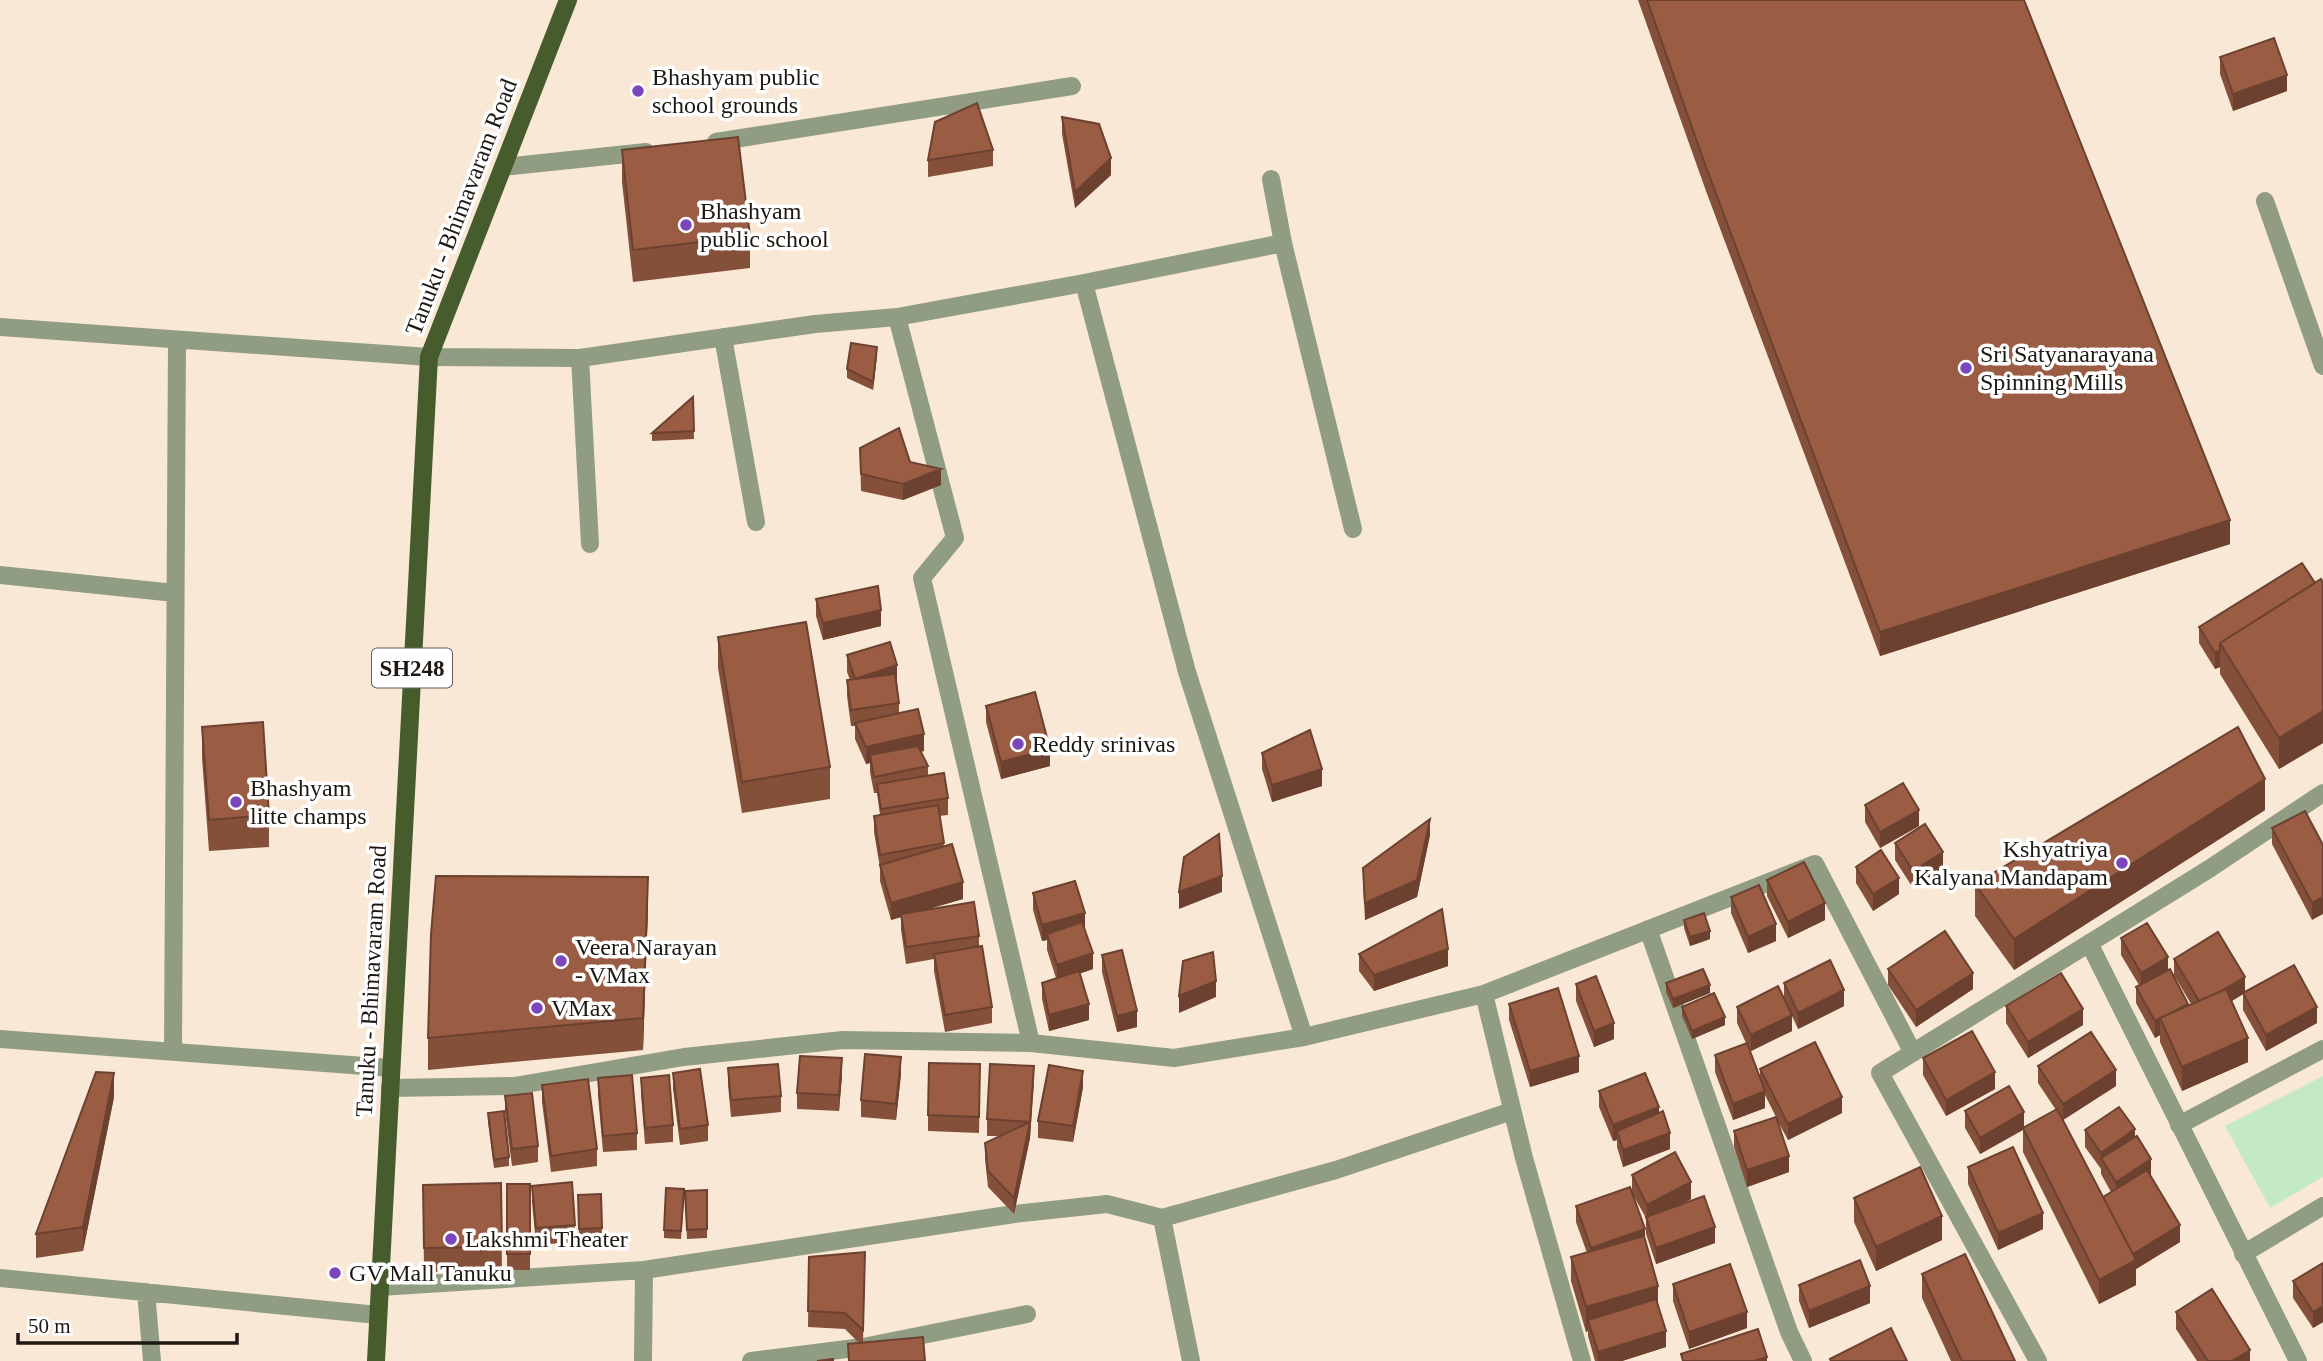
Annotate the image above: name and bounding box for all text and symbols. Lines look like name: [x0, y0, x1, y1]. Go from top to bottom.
place label: Bhashyam public school grounds: [652, 64, 819, 118]
street label: Tanuku - Bhimavaram Road: [400, 75, 522, 339]
marker: Bhashyam public school grounds: [630, 83, 646, 99]
place label: Bhashyam public school: [700, 198, 829, 252]
marker: Bhashyam public school: [678, 217, 694, 233]
place label: Sri Satyanarayana Spinning Mills: [1980, 341, 2154, 395]
marker: Sri Satyanarayana Spinning Mills: [1958, 360, 1974, 376]
road number: SH248: [372, 648, 452, 688]
place label: Reddy srinivas: [1032, 731, 1175, 757]
marker: Reddy srinivas: [1010, 736, 1026, 752]
place label: Bhashyam litte champs: [250, 775, 367, 829]
marker: Bhashyam litte champs: [228, 794, 244, 810]
place label: Kshyatriya Kalyana Mandapam: [1914, 836, 2108, 890]
street label: Tanuku - Bhimavaram Road: [351, 844, 391, 1118]
marker: Kshyatriya Kalyana Mandapam: [2114, 855, 2130, 871]
place label: Veera Narayan - VMax: [575, 934, 717, 988]
marker: Veera Narayan - VMax: [553, 953, 569, 969]
place label: VMax: [551, 995, 612, 1021]
marker: VMax: [529, 1000, 545, 1016]
place label: Lakshmi Theater: [465, 1226, 628, 1252]
marker: Lakshmi Theater: [443, 1231, 459, 1247]
place label: GV Mall Tanuku: [349, 1260, 512, 1286]
marker: GV Mall Tanuku: [327, 1265, 343, 1281]
scale bar: [18, 1302, 236, 1346]
text: 50 m: [28, 1314, 71, 1338]

